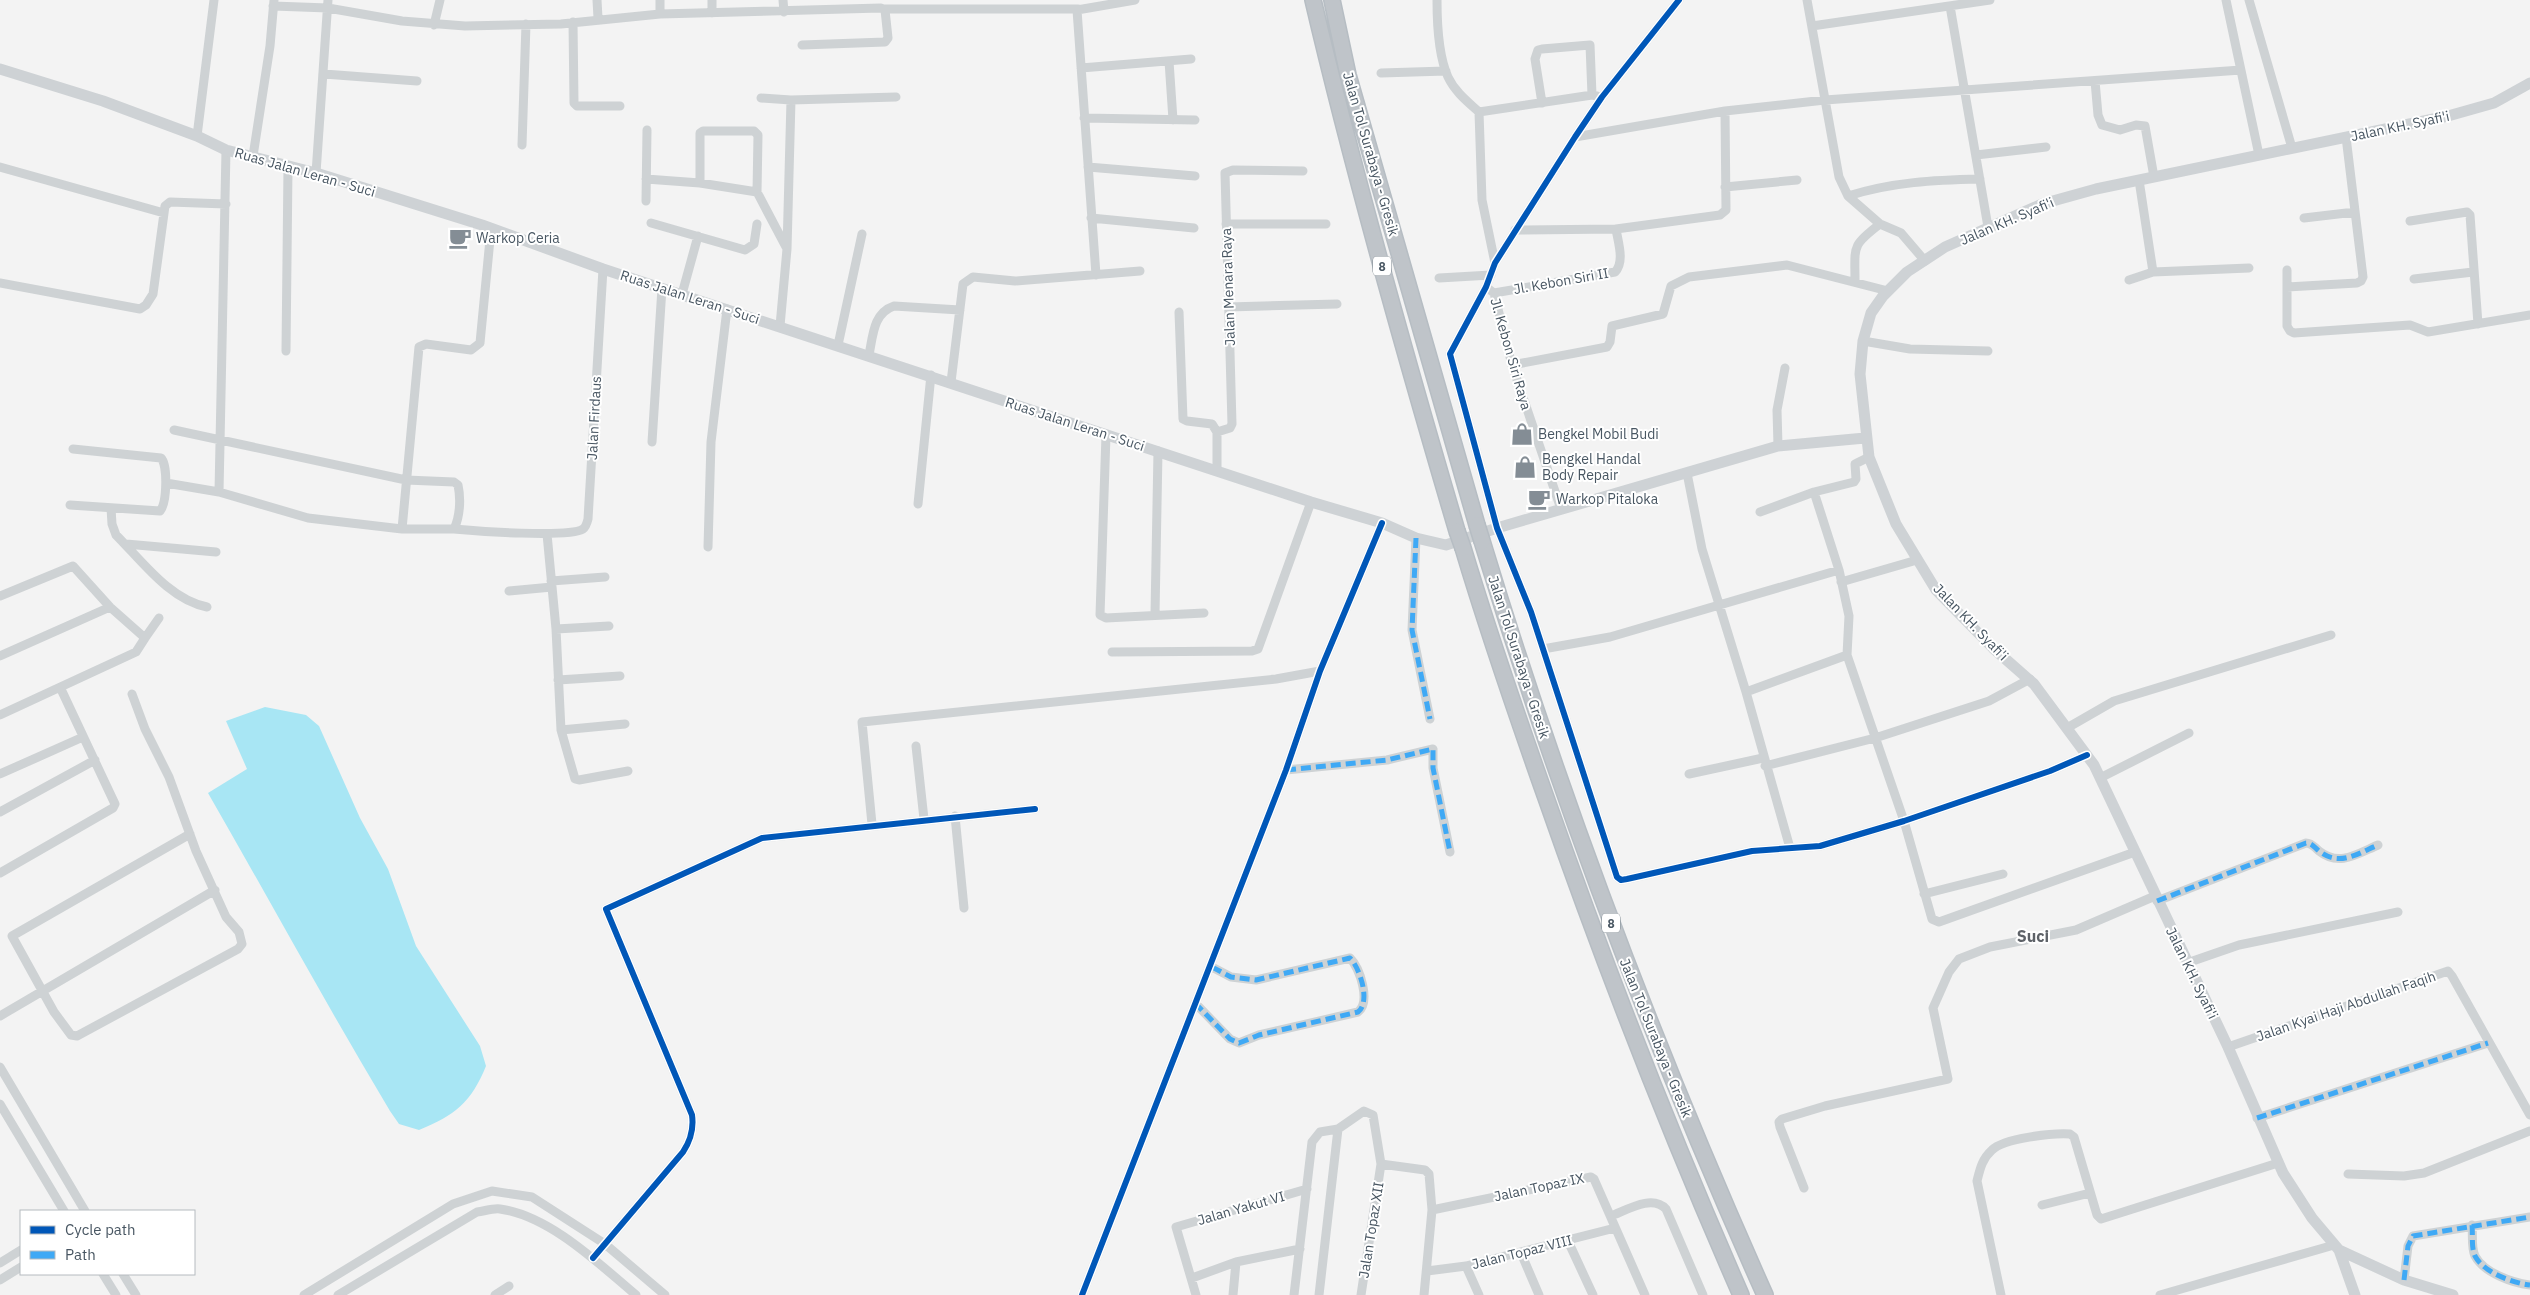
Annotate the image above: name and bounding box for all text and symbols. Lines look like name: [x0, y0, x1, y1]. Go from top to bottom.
street label: Jalan Tol Surabaya - Gresik: [1339, 70, 1403, 239]
street label: Jalan KH. Syafi'i: [2349, 107, 2451, 145]
street label: Ruas Jalan Leran - Suci: [233, 143, 377, 201]
street label: Jalan KH. Syafi'i: [1957, 193, 2057, 249]
cafe icon: Warkop Ceria: [447, 225, 473, 251]
street label: Jalan Menara Raya: [1217, 227, 1239, 346]
place label: Warkop Ceria: [476, 229, 560, 247]
road number: 8: [1373, 256, 1391, 276]
street label: Jl. Kebon Siri II: [1512, 264, 1610, 298]
street label: Ruas Jalan Leran - Suci: [618, 266, 762, 328]
street label: Jl. Kebon Siri Raya: [1486, 296, 1536, 413]
street label: Jalan Firdaus: [583, 375, 605, 460]
street label: Ruas Jalan Leran - Suci: [1003, 393, 1147, 455]
shop icon: Bengkel Mobil Budi: [1509, 421, 1535, 447]
place label: Bengkel Mobil Budi: [1538, 425, 1659, 443]
place label: Bengkel Handal Body Repair: [1542, 450, 1641, 484]
shop icon: Bengkel Handal Body Repair: [1512, 454, 1538, 480]
cafe icon: Warkop Pitaloka: [1526, 486, 1552, 512]
place label: Warkop Pitaloka: [1556, 490, 1659, 508]
street label: Jalan Tol Surabaya - Gresik: [1484, 573, 1554, 741]
street label: Jalan KH. Syafi'i: [1930, 580, 2012, 664]
road number: 8: [1602, 914, 1620, 932]
street label: Jalan KH. Syafi'i: [2162, 924, 2222, 1022]
district label: Suci: [2017, 926, 2049, 946]
street label: Jalan Tol Surabaya - Gresik: [1616, 956, 1696, 1121]
street label: Jalan Kyai Haji Abdullah Faqih: [2254, 967, 2438, 1045]
street label: Jalan Topaz IX: [1492, 1169, 1586, 1205]
street label: Jalan Topaz XII: [1355, 1181, 1387, 1279]
street label: Jalan Yakut VI: [1195, 1187, 1287, 1229]
legend: [20, 1210, 195, 1275]
text: Cycle path: [65, 1220, 136, 1239]
street label: Jalan Topaz VIII: [1470, 1231, 1574, 1273]
text: Path: [65, 1245, 96, 1264]

